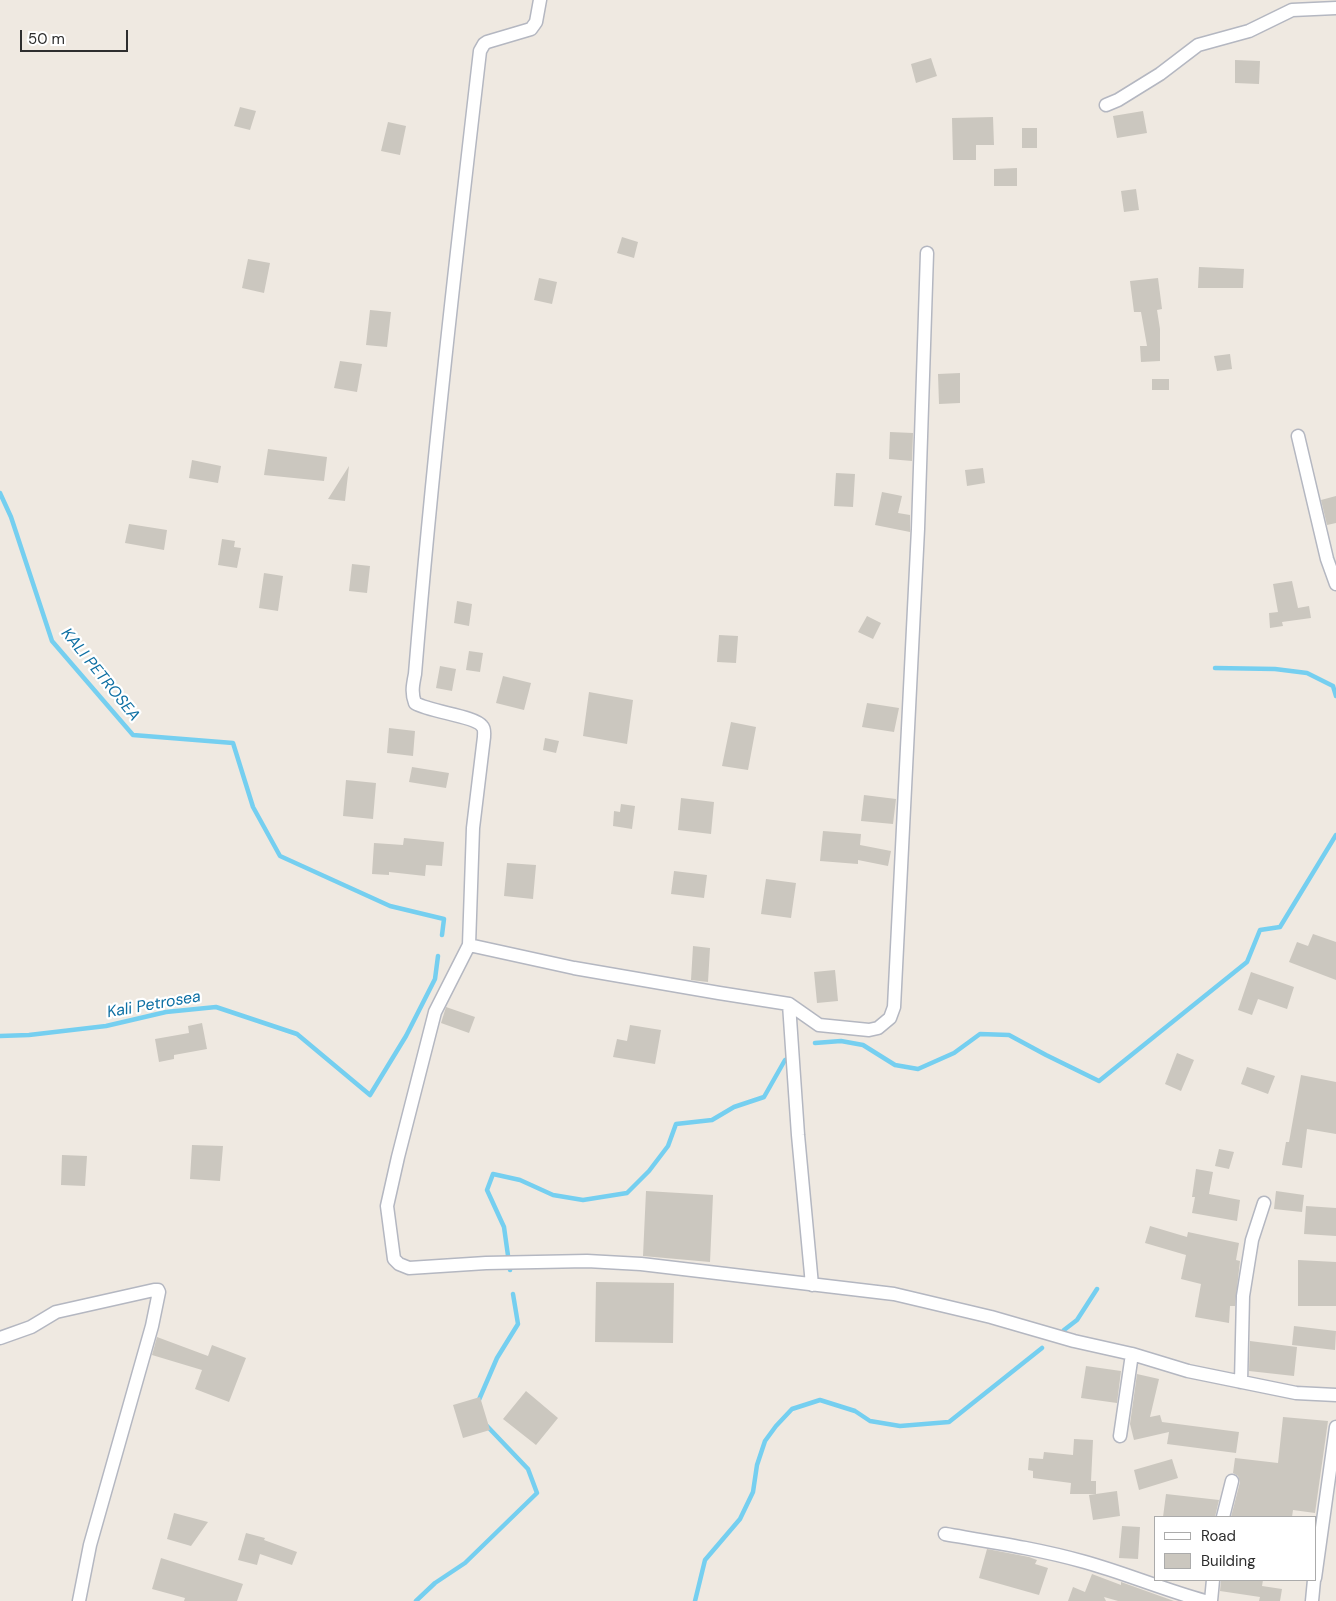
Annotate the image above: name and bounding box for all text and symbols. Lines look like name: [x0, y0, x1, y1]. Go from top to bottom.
scale bar: [22, 20, 130, 52]
text: 50 m: [28, 29, 65, 49]
water label: KALI PETROSEA: [57, 624, 143, 726]
water label: Kali Petrosea: [106, 987, 202, 1023]
legend: [1154, 1516, 1316, 1581]
text: Road: [1201, 1526, 1236, 1546]
text: Building: [1201, 1551, 1256, 1571]

